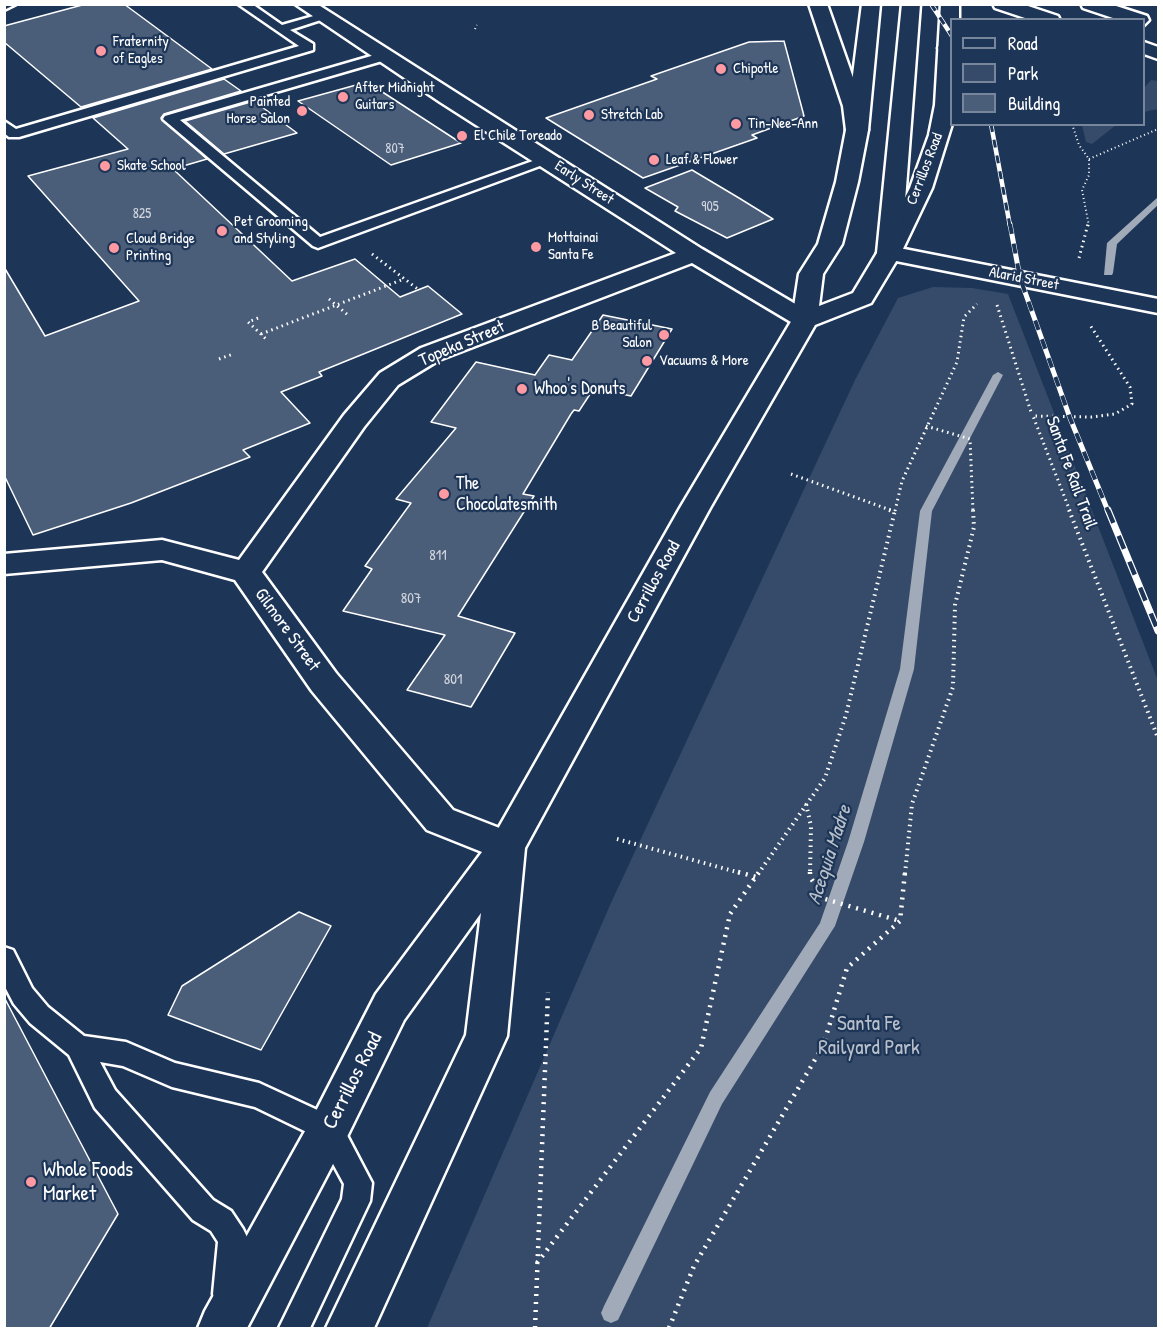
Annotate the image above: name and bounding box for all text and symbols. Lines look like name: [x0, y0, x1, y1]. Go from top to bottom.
legend: [950, 18, 1145, 126]
text: Road: [1008, 31, 1038, 56]
place label: Fraternity of Eagles: [113, 33, 169, 68]
marker: Fraternity of Eagles: [94, 44, 108, 58]
place label: Chipotle: [733, 60, 778, 78]
text: Park: [1008, 61, 1038, 86]
marker: Chipotle: [714, 62, 728, 76]
place label: After Midnight Guitars: [355, 79, 434, 114]
marker: After Midnight Guitars: [336, 90, 350, 104]
text: Building: [1008, 91, 1060, 116]
place label: Painted Horse Salon: [226, 93, 290, 128]
marker: Painted Horse Salon: [295, 104, 309, 118]
place label: Stretch Lab: [601, 106, 663, 124]
marker: Stretch Lab: [582, 108, 596, 122]
place label: Tin-Nee-Ann: [748, 115, 818, 133]
marker: Tin-Nee-Ann: [729, 117, 743, 131]
place label: El Chile Toreado: [474, 127, 562, 145]
marker: El Chile Toreado: [455, 129, 469, 143]
street label: Cerrillos Road: [903, 131, 947, 207]
house number: 807: [385, 141, 405, 157]
place label: Leaf & Flower: [666, 151, 738, 169]
marker: Leaf & Flower: [647, 153, 661, 167]
place label: Skate School: [117, 157, 186, 175]
street label: Early Street: [551, 157, 617, 209]
marker: Skate School: [98, 159, 112, 173]
house number: 905: [701, 199, 719, 215]
house number: 825: [133, 206, 151, 222]
place label: Pet Grooming and Styling: [234, 213, 308, 248]
marker: Pet Grooming and Styling: [215, 224, 229, 238]
place label: Mottainai Santa Fe: [548, 229, 599, 264]
place label: Cloud Bridge Printing: [126, 230, 195, 265]
marker: Mottainai Santa Fe: [529, 240, 543, 254]
marker: Cloud Bridge Printing: [107, 241, 121, 255]
street label: Alarid Street: [988, 263, 1060, 295]
street label: Topeka Street: [416, 316, 508, 372]
place label: B Beautiful Salon: [592, 317, 652, 352]
marker: B Beautiful Salon: [657, 328, 671, 342]
place label: Vacuums & More: [659, 352, 749, 370]
marker: Vacuums & More: [640, 354, 654, 368]
place label: Whoo's Donuts: [534, 378, 625, 400]
marker: Whoo's Donuts: [515, 382, 529, 396]
street label: Santa Fe Rail Trail: [1041, 414, 1101, 532]
place label: The Chocolatesmith: [456, 473, 557, 516]
marker: The Chocolatesmith: [437, 487, 451, 501]
street label: Cerrillos Road: [623, 537, 685, 627]
house number: 811: [429, 547, 447, 565]
street label: Gilmore Street: [250, 584, 324, 676]
house number: 807: [401, 590, 421, 608]
house number: 801: [444, 671, 462, 689]
water label: Acequia Madre: [803, 802, 857, 908]
park label: Santa Fe Railyard Park: [818, 1011, 920, 1061]
street label: Cerrillos Road: [318, 1028, 388, 1134]
place label: Whole Foods Market: [43, 1157, 133, 1207]
marker: Whole Foods Market: [24, 1175, 38, 1189]

